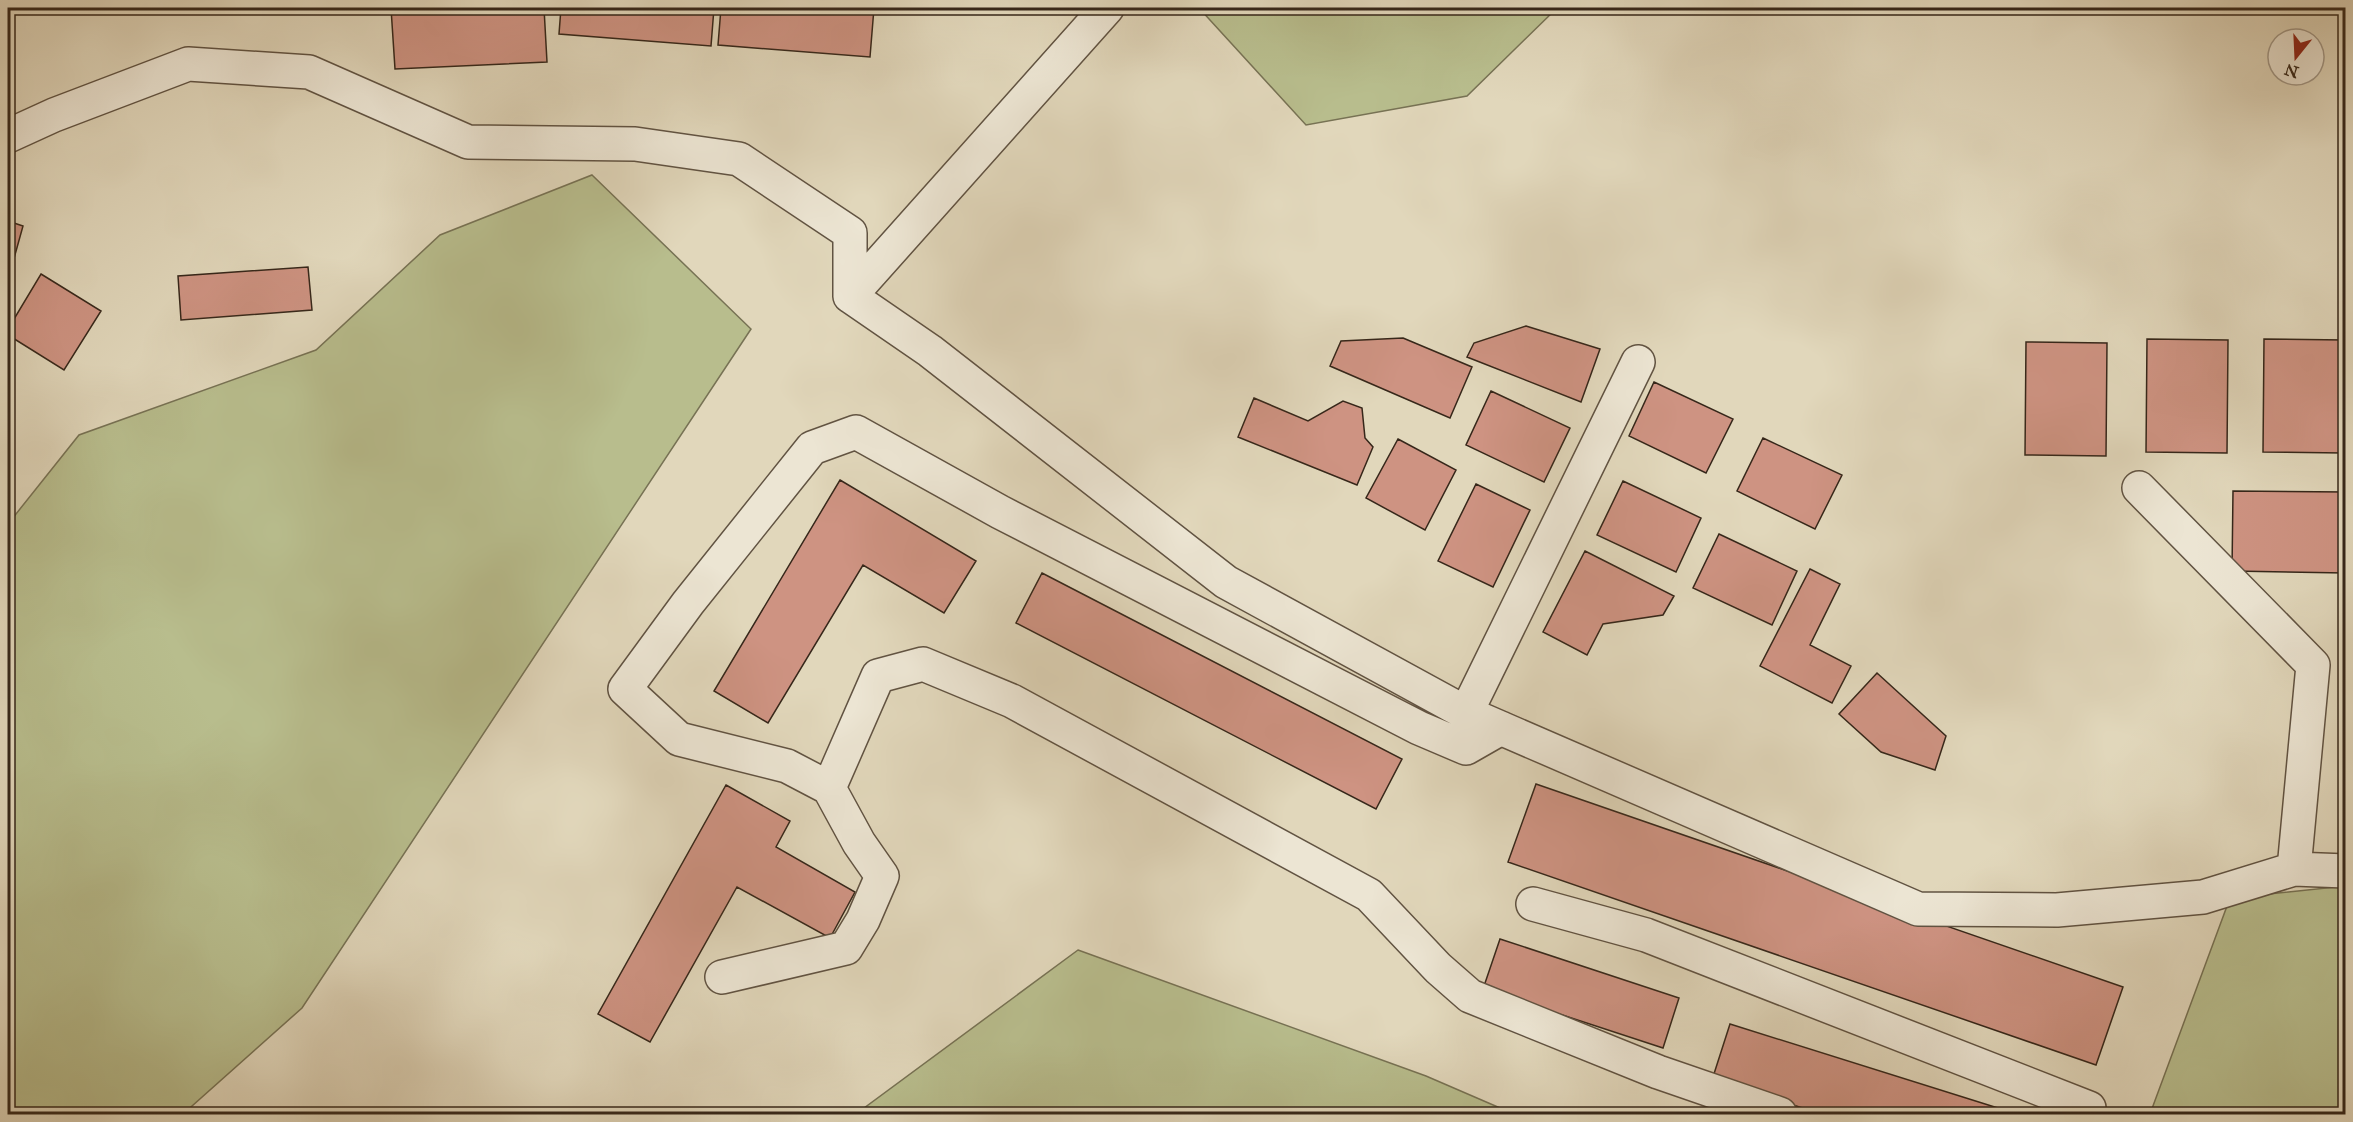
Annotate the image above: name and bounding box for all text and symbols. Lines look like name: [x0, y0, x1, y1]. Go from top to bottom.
north arrow: [2266, 27, 2326, 87]
text: N: [2282, 60, 2301, 82]

